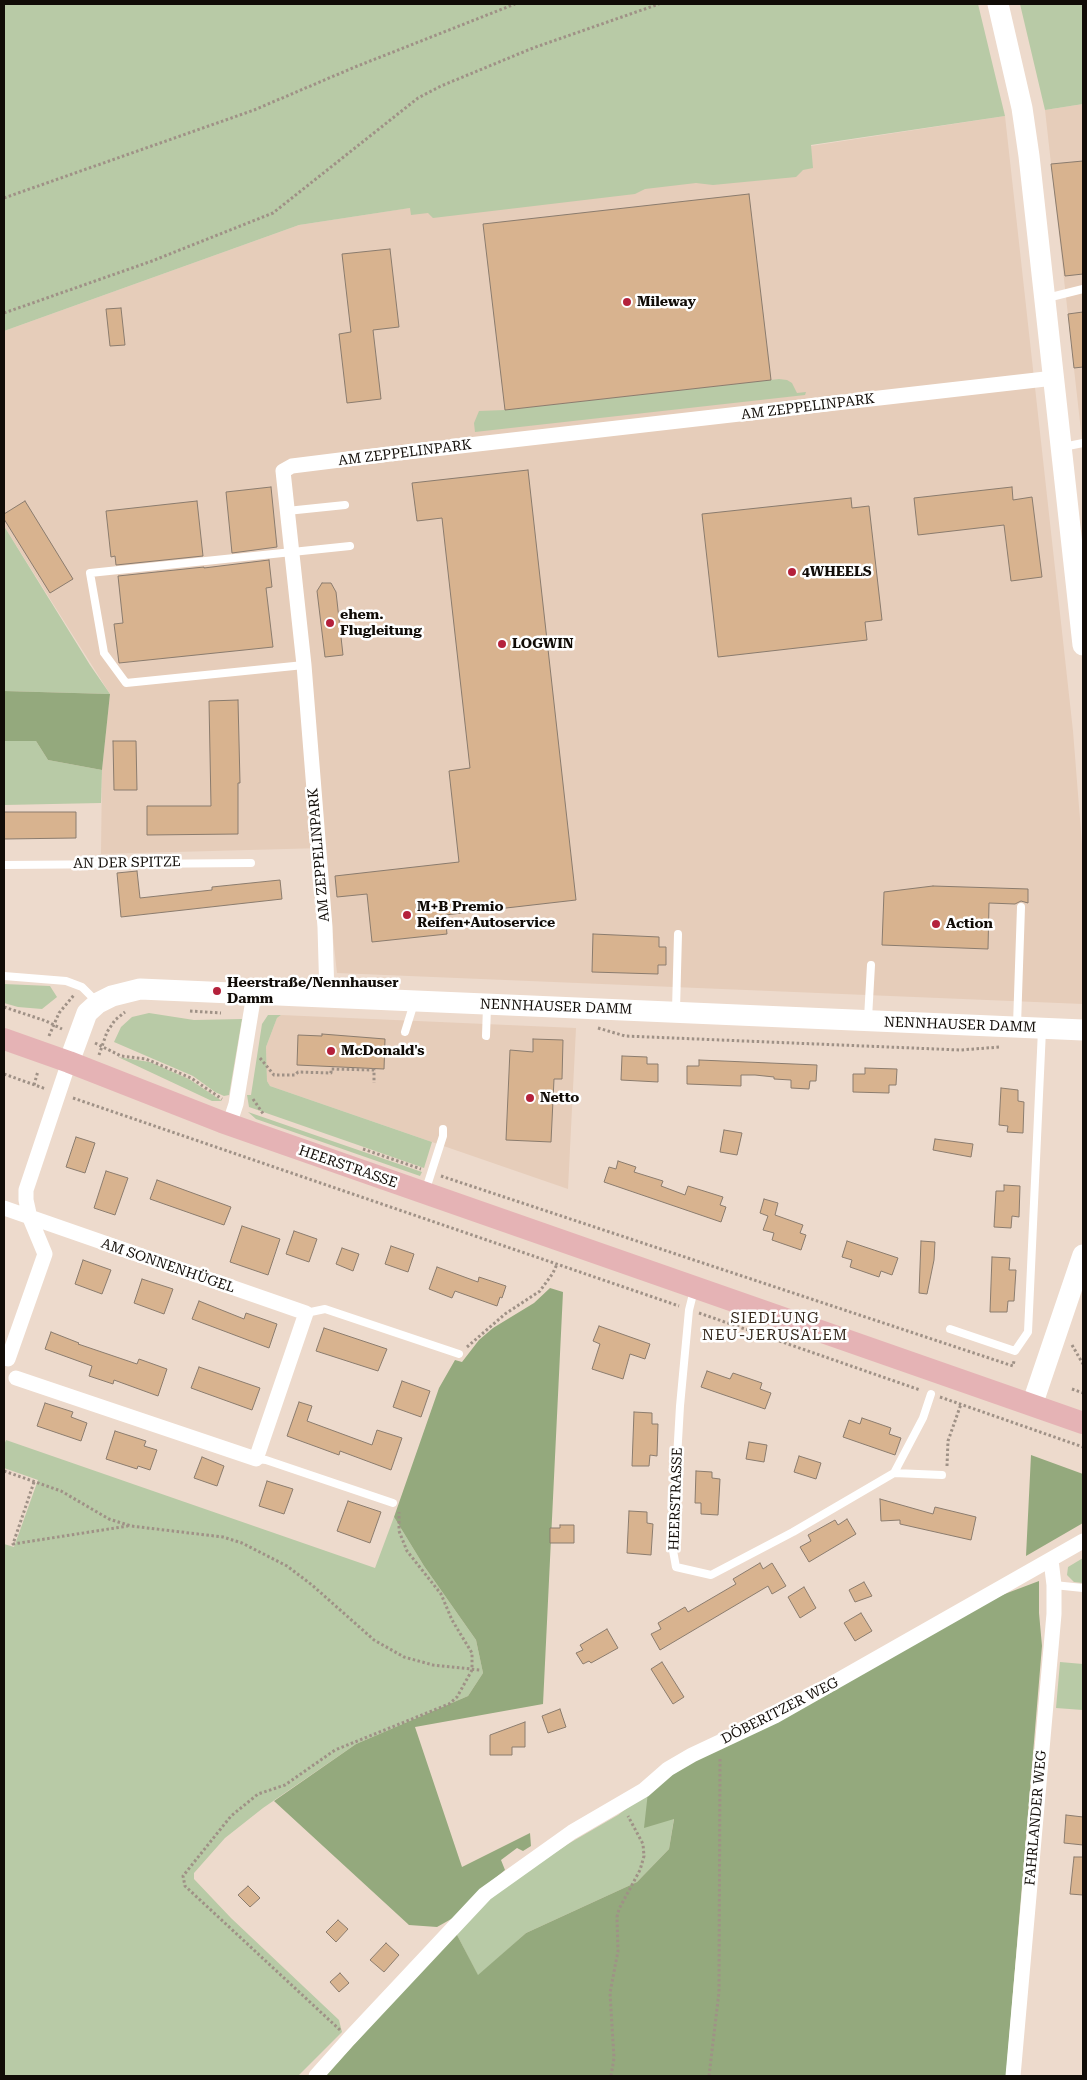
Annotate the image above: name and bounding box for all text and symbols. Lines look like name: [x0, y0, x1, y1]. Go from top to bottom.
place label: Mileway: [637, 294, 696, 310]
marker: Mileway: [621, 296, 633, 308]
street label: AM ZEPPELINPARK: [740, 390, 876, 424]
street label: AM ZEPPELINPARK: [337, 436, 473, 470]
place label: 4WHEELS: [802, 564, 872, 580]
marker: 4WHEELS: [786, 566, 798, 578]
place label: ehem. Flugleitung: [340, 607, 422, 640]
marker: ehem. Flugleitung: [324, 617, 336, 629]
place label: LOGWIN: [512, 636, 574, 652]
marker: LOGWIN: [496, 638, 508, 650]
street label: AM ZEPPELINPARK: [305, 787, 333, 923]
street label: AN DER SPITZE: [73, 854, 181, 872]
place label: M+B Premio Reifen+Autoservice: [417, 899, 555, 932]
marker: M+B Premio Reifen+Autoservice: [401, 909, 413, 921]
place label: Action: [946, 916, 993, 932]
marker: Action: [930, 918, 942, 930]
place label: Heerstraße/Nennhauser Damm: [227, 975, 399, 1008]
marker: Heerstraße/Nennhauser Damm: [211, 985, 223, 997]
street label: NENNHAUSER DAMM: [479, 996, 633, 1018]
street label: NENNHAUSER DAMM: [883, 1014, 1037, 1036]
place label: McDonald's: [341, 1043, 424, 1059]
marker: McDonald's: [325, 1045, 337, 1057]
place label: Netto: [540, 1090, 579, 1106]
marker: Netto: [524, 1092, 536, 1104]
street label: HEERSTRASSE: [296, 1142, 400, 1192]
street label: AM SONNENHÜGEL: [99, 1235, 237, 1297]
district label: SIEDLUNG NEU-JERUSALEM: [700, 1310, 850, 1345]
street label: HEERSTRASSE: [666, 1447, 686, 1551]
street label: DÖBERITZER WEG: [719, 1674, 841, 1748]
street label: FAHRLANDER WEG: [1022, 1750, 1050, 1886]

